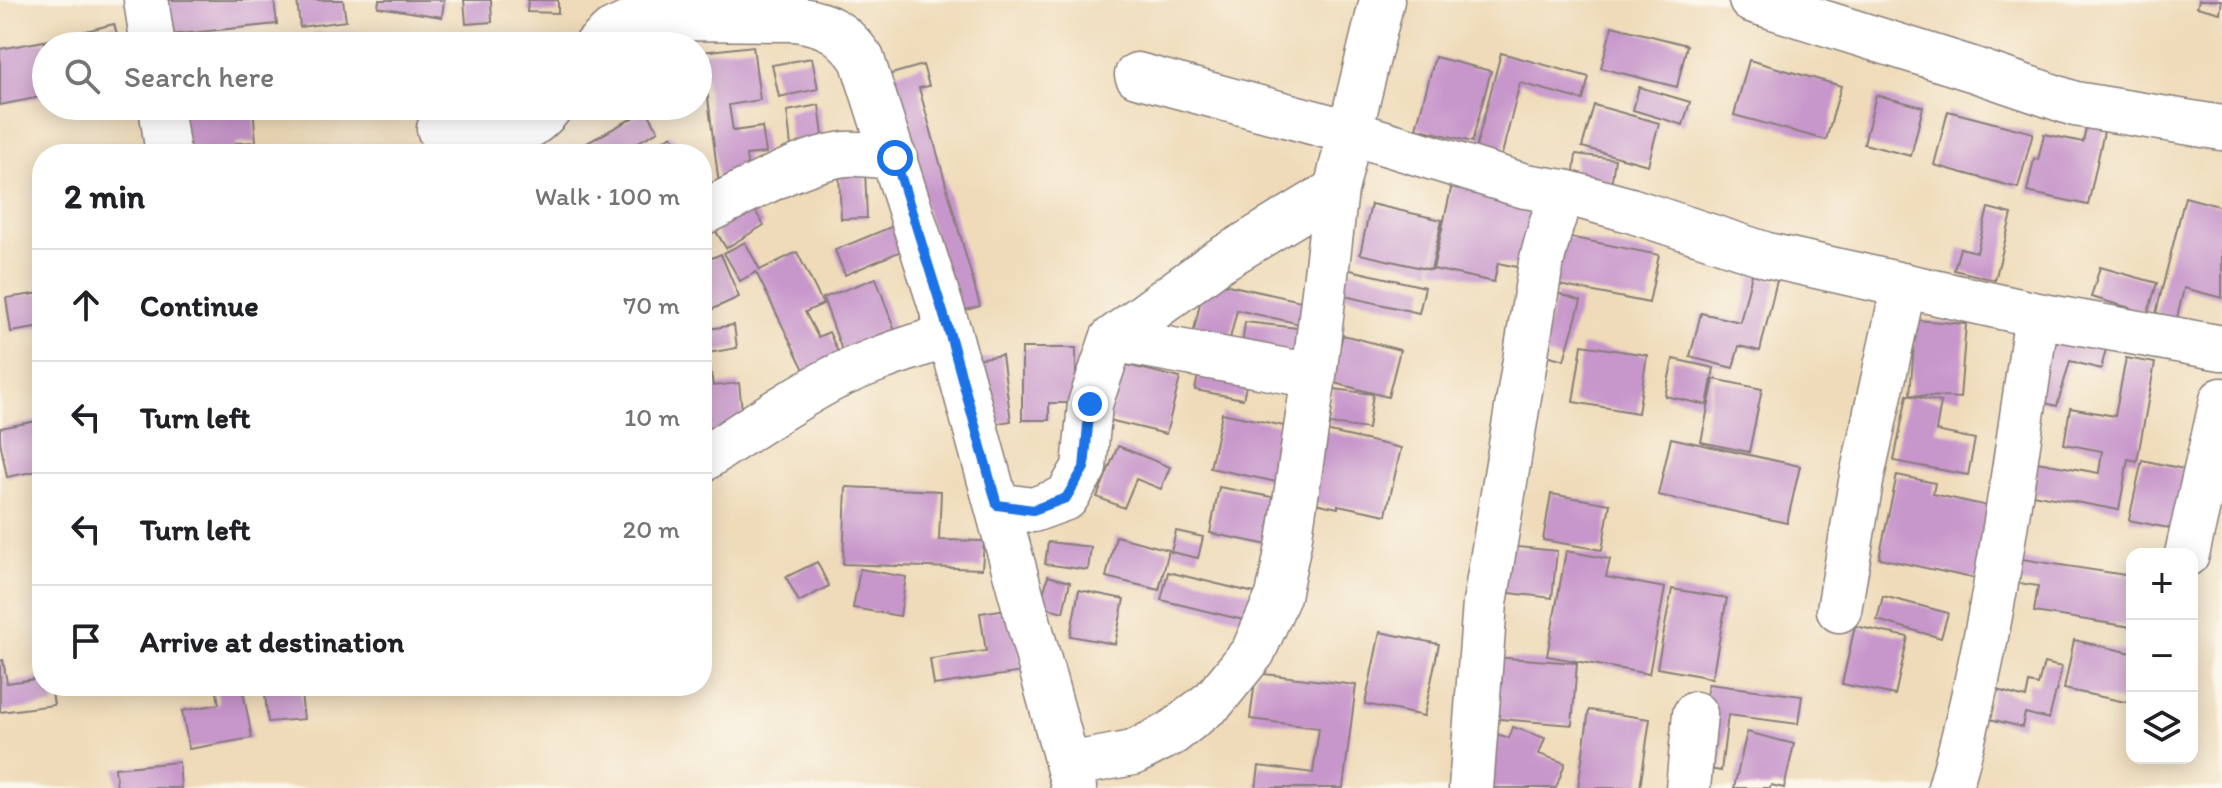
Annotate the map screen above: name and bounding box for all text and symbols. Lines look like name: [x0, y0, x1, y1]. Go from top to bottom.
search box: [32, 32, 712, 120]
icon: search: [60, 54, 104, 98]
text: Search here: [124, 58, 274, 95]
route start: [877, 140, 913, 176]
text: 2 min: [64, 176, 145, 217]
text: Walk · 100 m: [535, 180, 680, 212]
icon: ahead: [64, 283, 108, 327]
text: Continue: [140, 287, 259, 324]
text: 70 m: [623, 289, 680, 321]
route end: [1072, 386, 1108, 422]
icon: left: [64, 395, 108, 439]
text: Turn left: [140, 399, 251, 436]
text: 10 m: [624, 401, 680, 433]
icon: left: [64, 507, 108, 551]
text: Turn left: [140, 511, 251, 548]
text: 20 m: [623, 513, 680, 545]
map controls: [2126, 548, 2198, 764]
button: +: [2126, 548, 2198, 620]
icon: arrive: [64, 619, 108, 663]
button: −: [2126, 620, 2198, 692]
text: Arrive at destination: [140, 623, 404, 660]
button: layers: [2126, 692, 2198, 764]

